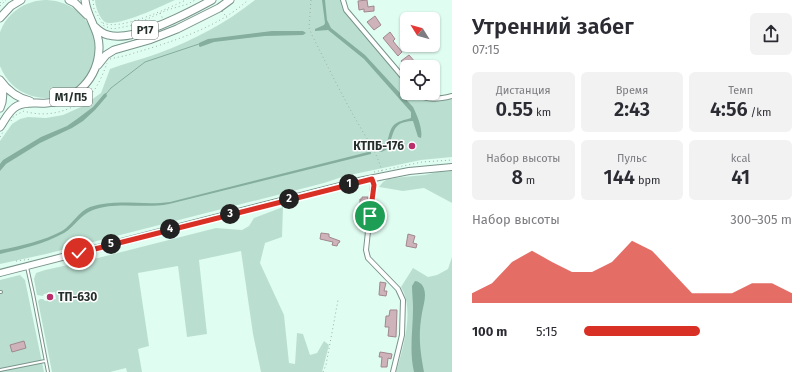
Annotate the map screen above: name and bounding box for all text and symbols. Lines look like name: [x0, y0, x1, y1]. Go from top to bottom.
north arrow: [400, 12, 440, 52]
map controls: [400, 12, 440, 100]
text: Утренний забег: [472, 13, 634, 40]
button: share: [750, 13, 792, 55]
road number: Р17: [132, 21, 158, 39]
text: 07:15: [472, 42, 500, 57]
button: locate: [400, 60, 440, 100]
text: Дистанция: [496, 84, 551, 97]
text: Время: [616, 84, 648, 97]
text: Темп: [728, 84, 753, 97]
road number: М1/П5: [50, 88, 92, 106]
text: 0.55: [496, 97, 533, 121]
text: 2:43: [614, 97, 650, 121]
text: 4:56: [710, 97, 748, 121]
text: km: [533, 106, 551, 119]
text: /km: [748, 106, 771, 119]
place label: КТПБ-176: [353, 139, 404, 153]
marker: КТПБ-176: [407, 141, 417, 151]
text: Набор высоты: [486, 152, 560, 165]
text: Пульс: [617, 152, 647, 165]
text: kcal: [731, 152, 751, 165]
text: 8: [511, 165, 523, 189]
text: 144: [604, 165, 635, 189]
text: 41: [731, 165, 750, 189]
pin: 1: [339, 174, 359, 194]
text: m: [523, 174, 535, 187]
text: bpm: [635, 174, 660, 187]
text: 1: [346, 177, 352, 190]
pin: 2: [279, 189, 299, 209]
text: 2: [286, 192, 292, 205]
pin: [353, 199, 387, 233]
pin: 3: [220, 204, 240, 224]
icon: arrive: [359, 205, 381, 227]
text: 3: [227, 207, 233, 220]
text: Набор высоты: [472, 212, 560, 227]
text: 300–305 m: [730, 212, 792, 227]
pin: 4: [160, 219, 180, 239]
text: 4: [167, 222, 173, 235]
pin: 5: [101, 234, 121, 254]
pin: [62, 236, 96, 270]
text: 5: [108, 237, 114, 250]
icon: check: [68, 242, 90, 264]
place label: ТП-630: [58, 290, 97, 304]
marker: ТП-630: [45, 292, 55, 302]
text: 100 m: [472, 324, 507, 339]
text: 5:15: [536, 324, 557, 339]

